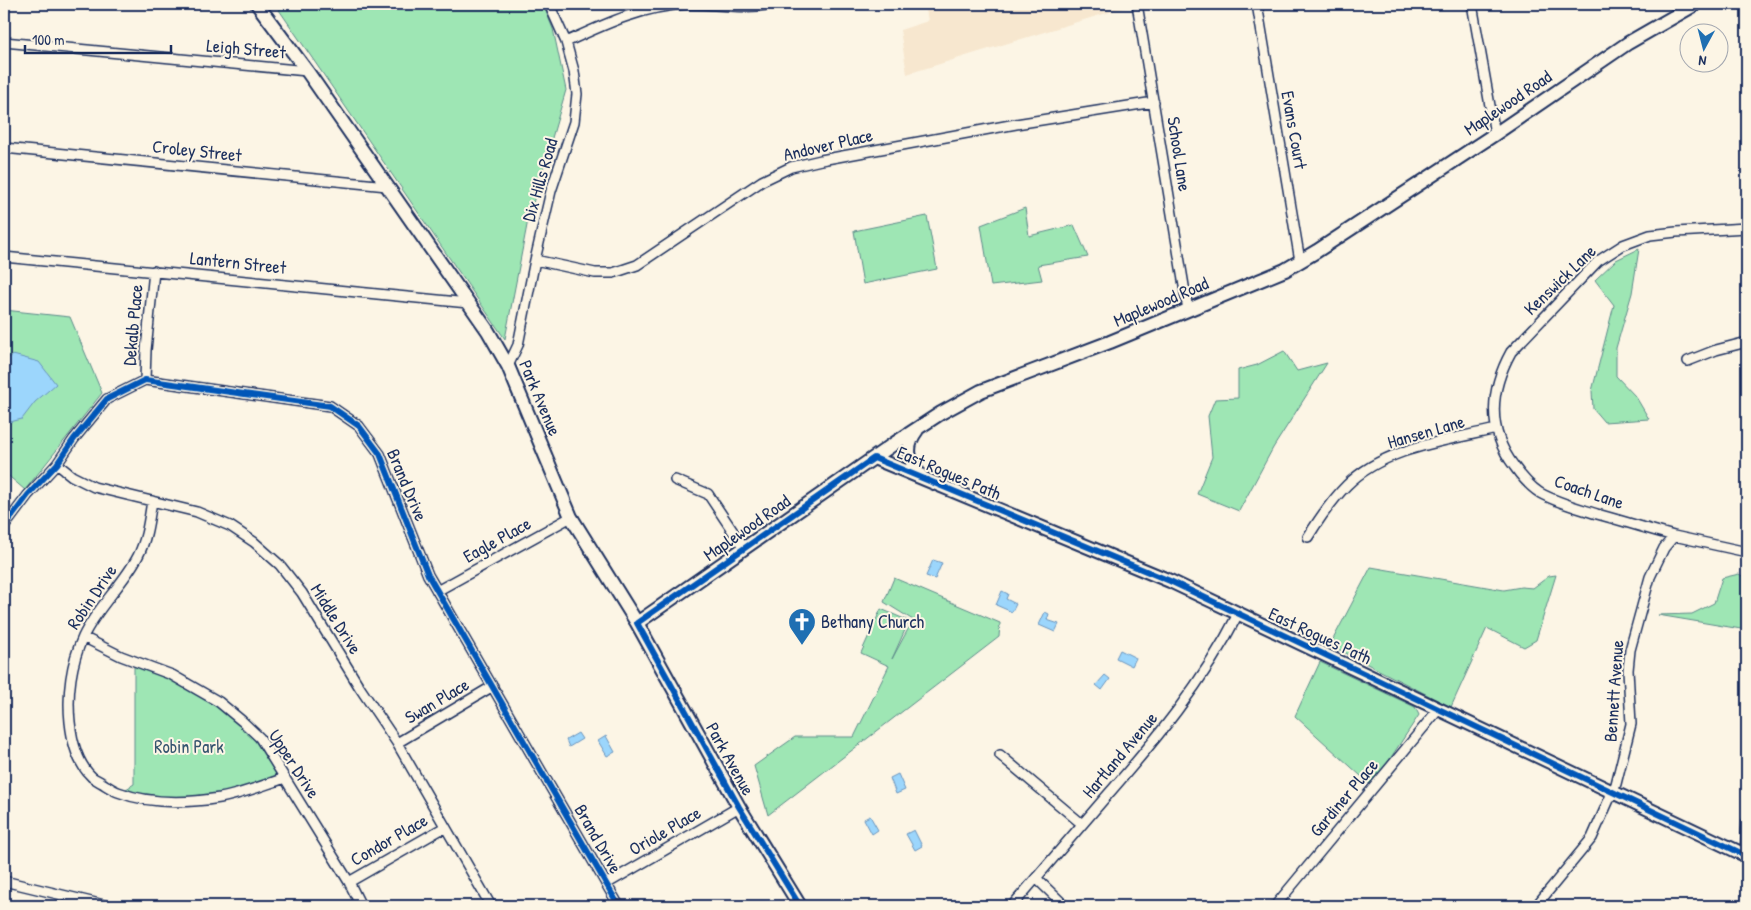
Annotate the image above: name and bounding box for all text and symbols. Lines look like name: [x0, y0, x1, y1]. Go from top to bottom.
scale bar: [25, 22, 171, 54]
north arrow: [1678, 22, 1728, 72]
text: 100 m: [32, 29, 65, 50]
street label: Leigh Street: [205, 33, 288, 64]
text: N: [1697, 51, 1707, 71]
street label: Maplewood Road: [1459, 64, 1557, 141]
street label: Evans Court: [1275, 89, 1314, 172]
street label: School Lane: [1161, 115, 1198, 193]
street label: Andover Place: [781, 122, 875, 167]
street label: Croley Street: [151, 133, 244, 168]
street label: Dix Hills Road: [516, 135, 563, 224]
street label: Kenswick Lane: [1518, 239, 1601, 320]
street label: Lantern Street: [189, 245, 288, 280]
street label: Maplewood Road: [1109, 270, 1212, 333]
street label: Dekalb Place: [117, 283, 148, 367]
street label: Park Avenue: [513, 356, 568, 439]
street label: Hansen Lane: [1384, 409, 1467, 454]
street label: East Rogues Path: [893, 439, 1005, 506]
street label: Brand Drive: [381, 445, 434, 525]
street label: Coach Lane: [1551, 468, 1627, 515]
street label: Maplewood Road: [698, 488, 795, 567]
street label: Eagle Place: [458, 511, 535, 568]
street label: Robin Drive: [61, 559, 122, 634]
street label: Middle Drive: [305, 579, 368, 659]
street label: East Rogues Path: [1265, 601, 1376, 670]
church icon: Bethany Church: [787, 607, 817, 646]
place label: Bethany Church: [821, 609, 925, 634]
street label: Bennett Avenue: [1597, 639, 1630, 743]
street label: Swan Place: [400, 672, 473, 729]
street label: Hartland Avenue: [1076, 706, 1163, 803]
street label: Park Avenue: [700, 718, 761, 800]
street label: Upper Drive: [263, 724, 326, 803]
park label: Robin Park: [154, 734, 224, 759]
street label: Gardiner Place: [1304, 753, 1384, 842]
street label: Brand Drive: [569, 799, 628, 878]
street label: Oriole Place: [624, 800, 705, 861]
street label: Condor Place: [346, 807, 432, 872]

